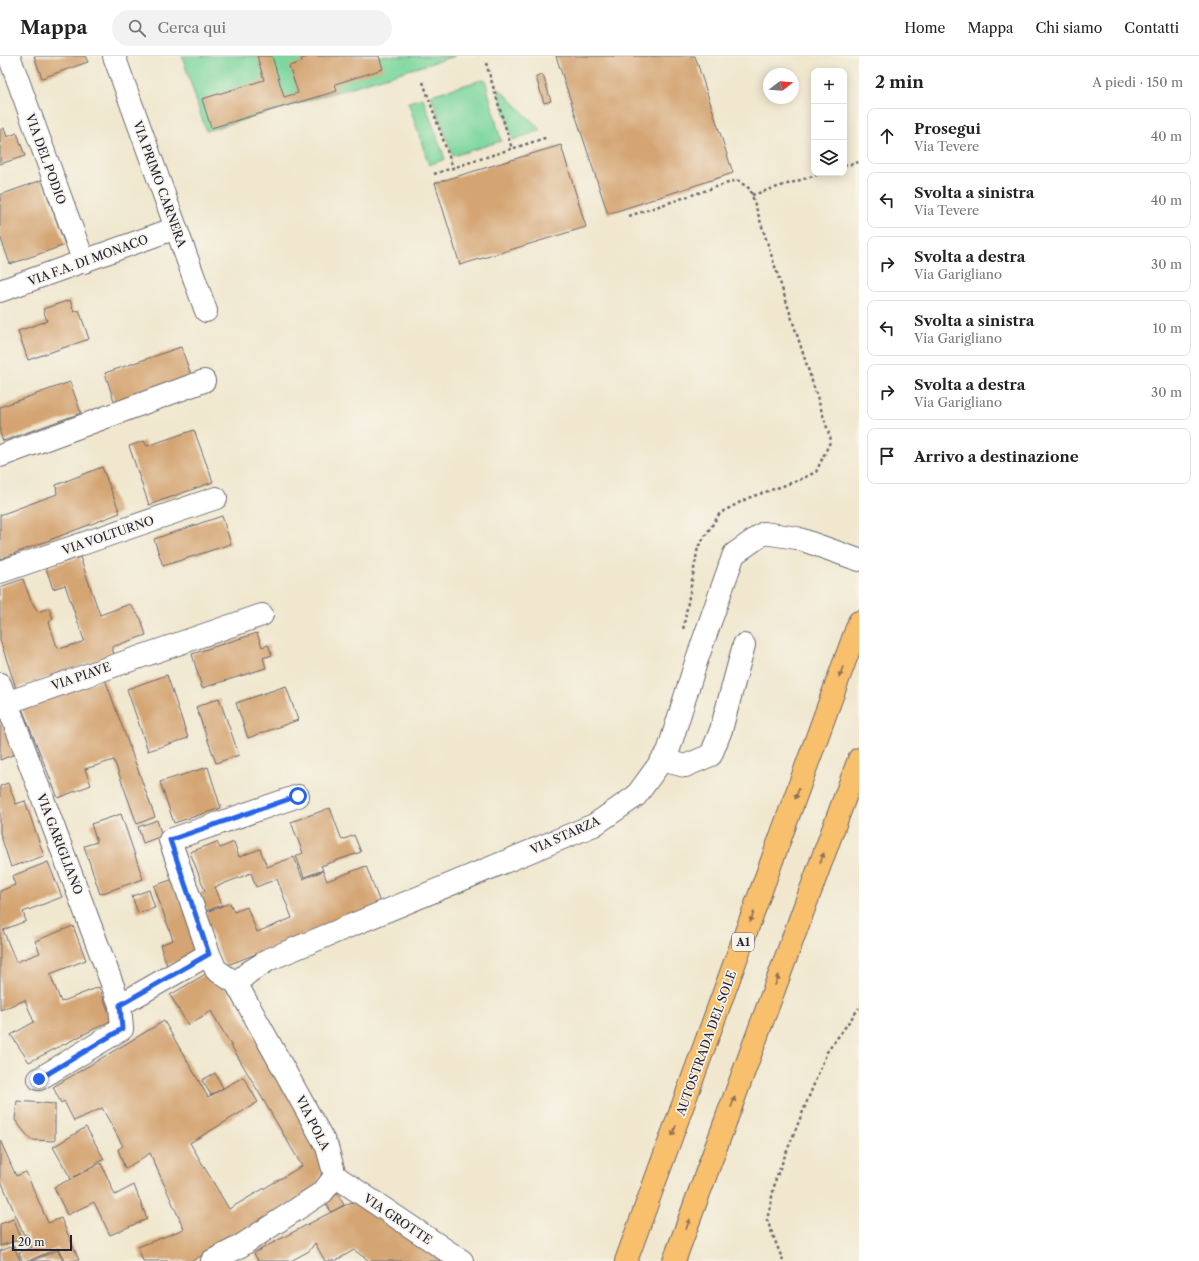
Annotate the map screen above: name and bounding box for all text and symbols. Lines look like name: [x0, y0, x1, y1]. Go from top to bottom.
search box: [112, 10, 392, 46]
text: Mappa: [20, 16, 88, 39]
icon: search: [126, 17, 148, 39]
text: Cerca qui: [158, 18, 226, 37]
text: Home: [904, 19, 945, 37]
text: Mappa: [967, 19, 1013, 37]
text: Chi siamo: [1035, 19, 1102, 37]
text: Contatti: [1124, 19, 1179, 37]
north arrow: [763, 68, 799, 104]
map controls: [811, 68, 847, 176]
button: +: [811, 68, 847, 104]
text: 2 min: [875, 72, 924, 92]
text: A piedi · 150 m: [1092, 74, 1183, 90]
button: −: [811, 104, 847, 140]
street label: VIA DEL PODIO: [22, 111, 69, 206]
street label: VIA PRIMO CARNERA: [130, 118, 190, 251]
text: Prosegui: [914, 119, 981, 138]
icon: ahead: [876, 125, 898, 147]
text: 40 m: [1151, 128, 1182, 144]
text: Via Tevere: [914, 138, 979, 154]
button: layers: [811, 140, 847, 176]
text: Svolta a sinistra: [914, 183, 1034, 202]
icon: left: [876, 189, 898, 211]
text: 40 m: [1151, 192, 1182, 208]
text: Via Tevere: [914, 202, 979, 218]
street label: VIA F.A. DI MONACO: [25, 231, 150, 289]
text: Svolta a destra: [914, 247, 1025, 266]
icon: right: [876, 253, 898, 275]
text: 30 m: [1151, 256, 1182, 272]
text: Via Garigliano: [914, 266, 1002, 282]
text: Svolta a sinistra: [914, 311, 1034, 330]
icon: left: [876, 317, 898, 339]
text: 10 m: [1153, 320, 1182, 336]
text: Via Garigliano: [914, 330, 1002, 346]
text: Svolta a destra: [914, 375, 1025, 394]
icon: right: [876, 381, 898, 403]
text: 30 m: [1151, 384, 1182, 400]
text: Via Garigliano: [914, 394, 1002, 410]
icon: arrive: [876, 445, 898, 467]
text: Arrivo a destinazione: [914, 447, 1079, 466]
street label: VIA VOLTURNO: [59, 512, 156, 558]
street label: VIA PIAVE: [48, 659, 113, 694]
one-way arrow: [838, 667, 844, 679]
route start: [289, 787, 307, 805]
one-way arrow: [793, 789, 799, 801]
street label: VIA GARIGLIANO: [33, 790, 86, 897]
street label: VIA STARZA: [527, 812, 603, 857]
one-way arrow: [820, 852, 826, 864]
one-way arrow: [749, 911, 755, 923]
road number: A1: [732, 933, 754, 951]
street label: AUTOSTRADA DEL SOLE: [672, 968, 739, 1119]
one-way arrow: [775, 974, 781, 986]
route end: [30, 1070, 48, 1088]
street label: VIA POLA: [292, 1092, 334, 1154]
one-way arrow: [730, 1096, 736, 1108]
one-way arrow: [670, 1125, 676, 1137]
street label: VIA GROTTE: [360, 1190, 435, 1247]
one-way arrow: [685, 1218, 691, 1230]
scale bar: [12, 1233, 72, 1252]
text: 20 m: [18, 1235, 44, 1249]

